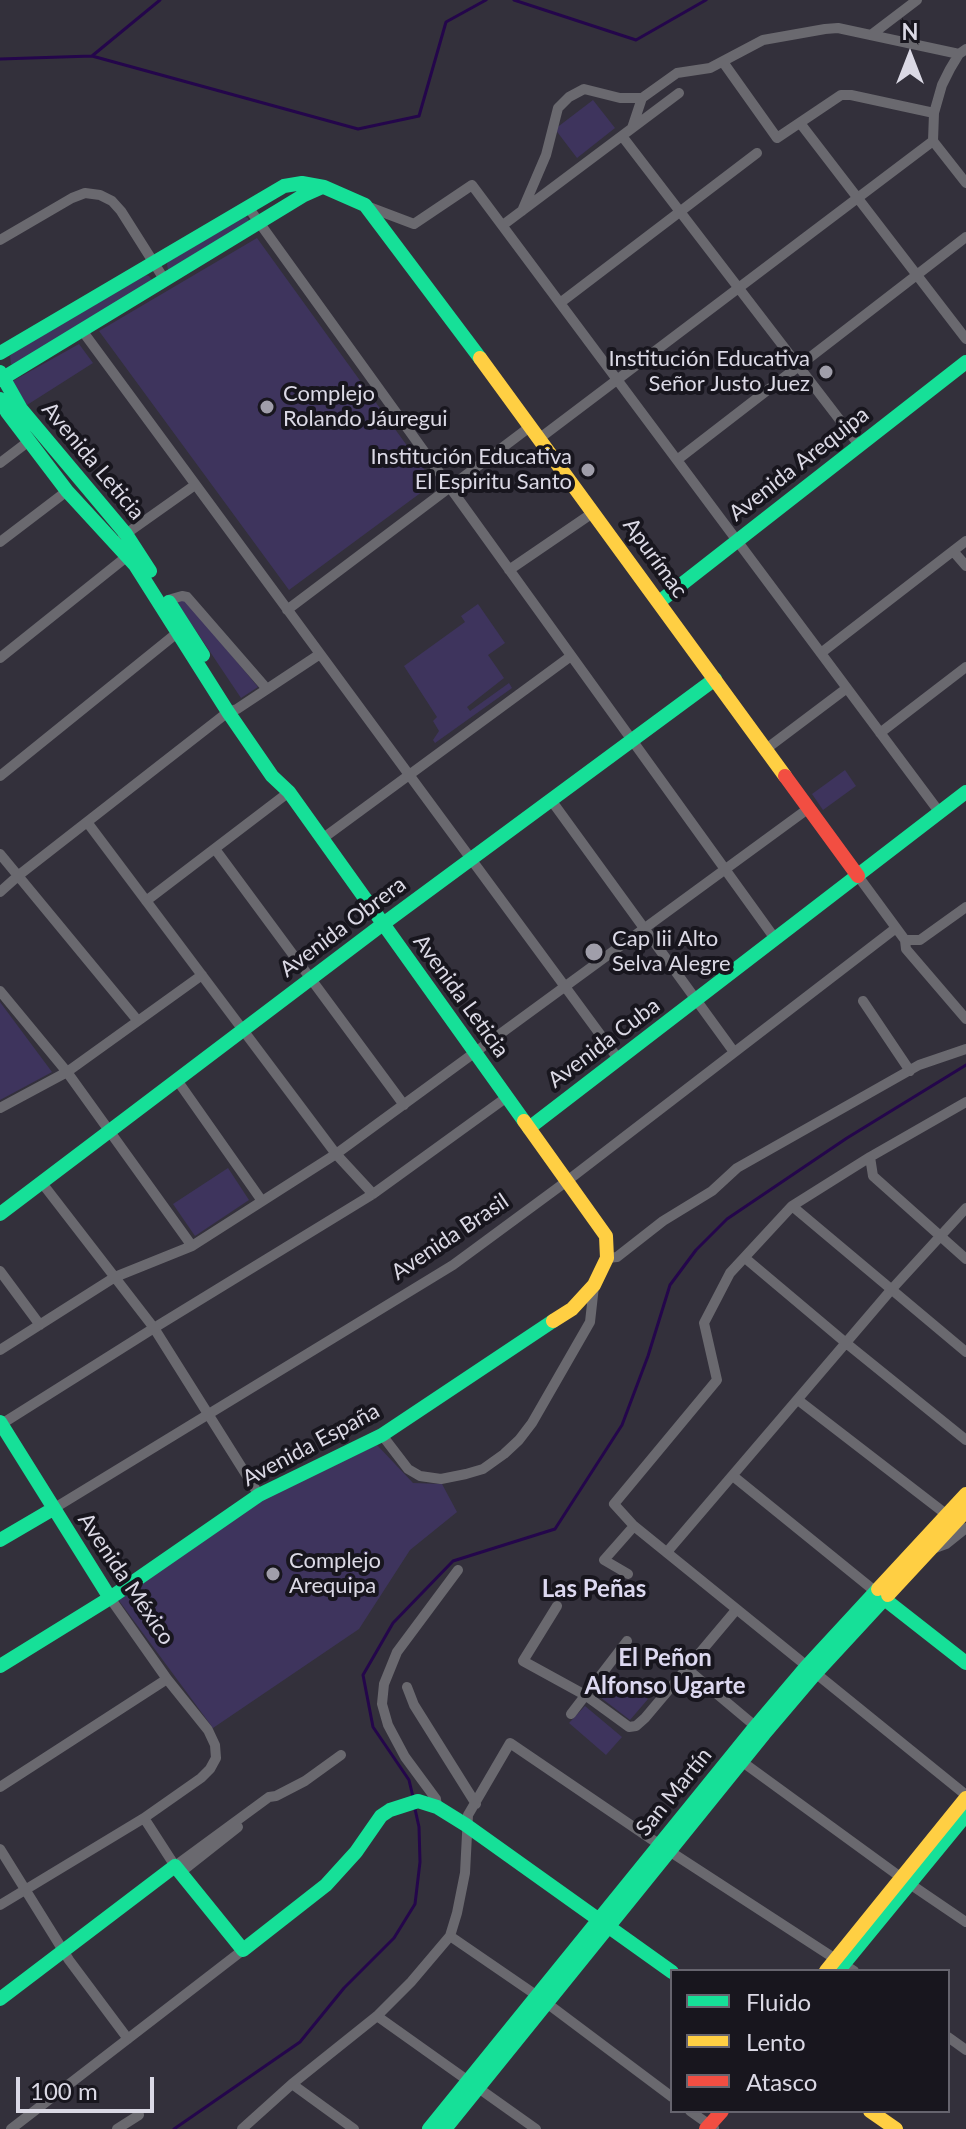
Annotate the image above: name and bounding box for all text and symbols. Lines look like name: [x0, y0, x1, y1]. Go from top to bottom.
north arrow: [870, 16, 950, 96]
text: N: [902, 18, 918, 45]
place label: Institución Educativa Señor Justo Juez: [609, 346, 810, 398]
marker: Institución Educativa Señor Justo Juez: [817, 363, 835, 381]
place label: Complejo Rolando Jáuregui: [283, 381, 448, 432]
street label: Avenida Leticia: [36, 397, 150, 525]
marker: Complejo Rolando Jáuregui: [258, 398, 276, 416]
street label: Avenida Arequipa: [724, 401, 874, 527]
place label: Institución Educativa El Espiritu Santo: [371, 444, 572, 496]
marker: Institución Educativa El Espiritu Santo: [579, 461, 597, 479]
street label: Apurímac: [617, 513, 693, 603]
street label: Avenida Obrera: [275, 871, 411, 983]
place label: Cap Iii Alto Selva Alegre: [612, 926, 731, 978]
street label: Avenida Leticia: [408, 929, 514, 1063]
marker: Cap Iii Alto Selva Alegre: [583, 941, 605, 963]
street label: Avenida Cuba: [543, 992, 665, 1094]
street label: Avenida Brasil: [386, 1188, 514, 1286]
street label: Avenida España: [238, 1398, 384, 1492]
street label: Avenida México: [72, 1508, 180, 1650]
place label: Complejo Arequipa: [289, 1548, 381, 1600]
marker: Complejo Arequipa: [264, 1565, 282, 1583]
district label: Las Peñas: [542, 1575, 646, 1603]
district label: El Peñon Alfonso Ugarte: [584, 1644, 746, 1700]
street label: San Martín: [631, 1743, 717, 1841]
legend: [670, 1969, 950, 2113]
text: Fluido: [746, 1987, 811, 2016]
text: Lento: [746, 2027, 806, 2056]
scale bar: [20, 2061, 158, 2111]
text: Atasco: [746, 2067, 817, 2096]
text: 100 m: [30, 2076, 98, 2105]

